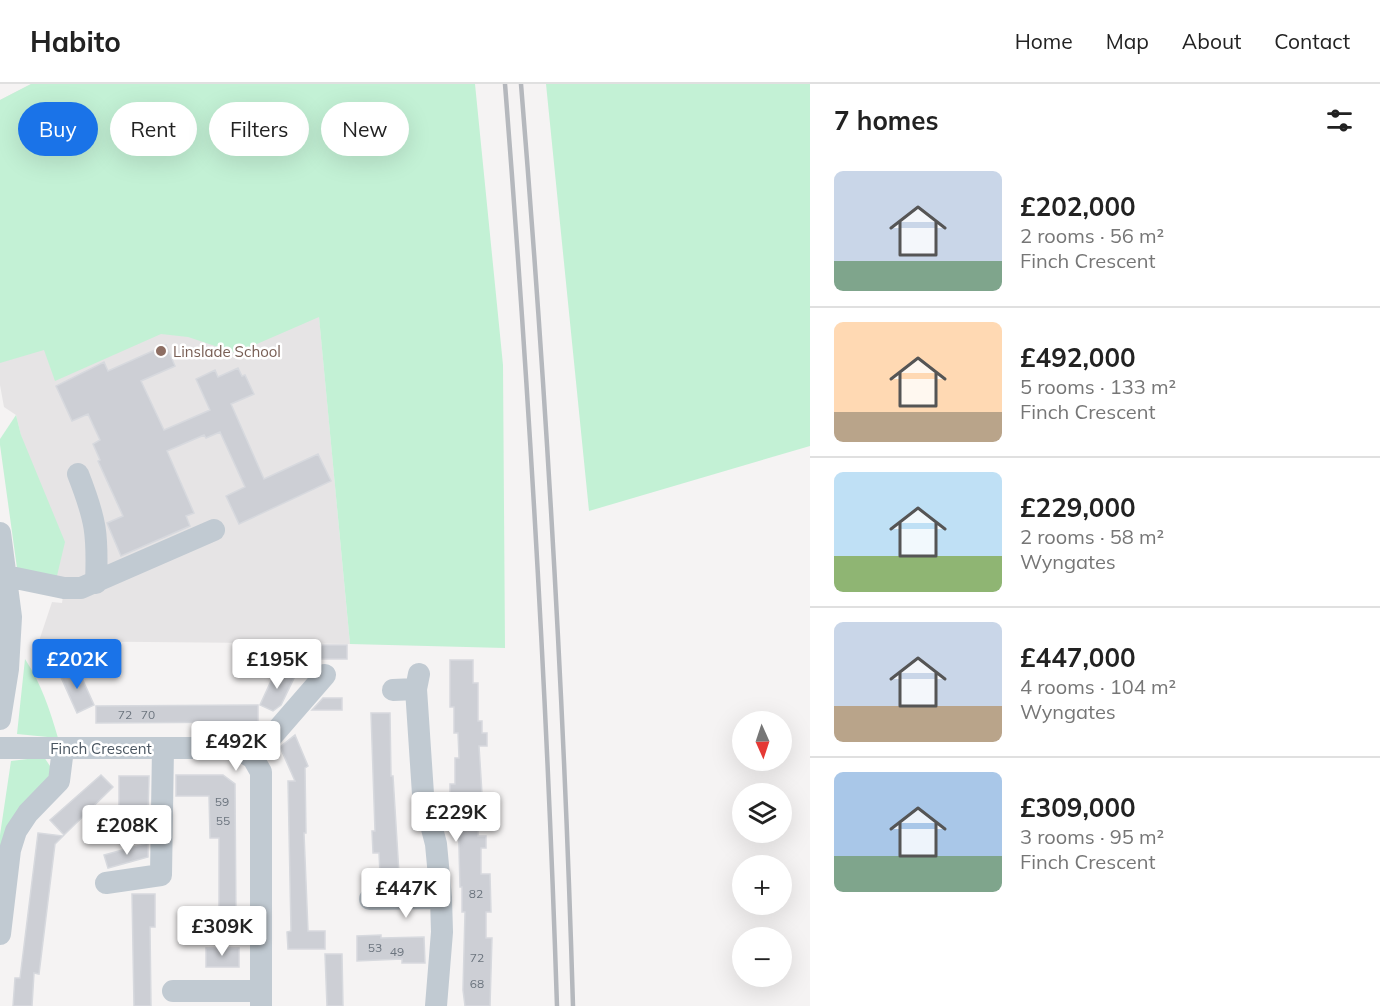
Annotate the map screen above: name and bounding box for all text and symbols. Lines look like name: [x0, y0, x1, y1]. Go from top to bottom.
text: Habito: [30, 24, 121, 59]
text: Home: [1015, 28, 1073, 54]
text: Map: [1106, 28, 1149, 54]
text: About: [1182, 28, 1241, 54]
text: Contact: [1274, 28, 1350, 54]
chip: Buy: [18, 102, 98, 156]
chip: Rent: [110, 102, 197, 156]
chip: Filters: [209, 102, 309, 156]
chip: New: [321, 102, 409, 156]
text: 7 homes: [834, 104, 938, 137]
icon: filters: [1323, 104, 1356, 137]
text: £202,000: [1020, 190, 1136, 223]
icon: home: [882, 195, 954, 267]
text: 2 rooms · 56 m²: [1020, 223, 1164, 248]
text: Finch Crescent: [1020, 248, 1155, 273]
text: £492,000: [1020, 341, 1136, 374]
place label: Linslade School: [173, 342, 281, 361]
marker: Linslade School: [154, 344, 168, 358]
icon: home: [882, 346, 954, 418]
text: 5 rooms · 133 m²: [1020, 374, 1176, 399]
text: Finch Crescent: [1020, 399, 1155, 424]
text: £229,000: [1020, 491, 1136, 524]
icon: home: [882, 496, 954, 568]
text: 2 rooms · 58 m²: [1020, 524, 1164, 549]
text: Wyngates: [1020, 549, 1116, 574]
pin: £202K: [35, 639, 119, 690]
pin: £195K: [235, 639, 319, 690]
text: £447,000: [1020, 641, 1136, 674]
text: £202K: [46, 646, 108, 671]
text: £195K: [246, 646, 308, 671]
icon: home: [882, 646, 954, 718]
text: 4 rooms · 104 m²: [1020, 674, 1176, 699]
text: Wyngates: [1020, 699, 1116, 724]
house number: 72: [118, 707, 132, 722]
house number: 70: [141, 707, 155, 722]
north arrow: [732, 711, 792, 771]
map controls: [732, 711, 792, 987]
pin: £492K: [194, 721, 278, 772]
text: £492K: [205, 728, 267, 753]
street label: Finch Crescent: [50, 739, 152, 758]
button: layers: [732, 783, 792, 843]
text: £309,000: [1020, 791, 1136, 824]
pin: £229K: [414, 792, 498, 843]
house number: 59: [215, 794, 229, 809]
icon: home: [882, 796, 954, 868]
text: £229K: [425, 799, 487, 824]
pin: £208K: [85, 805, 169, 856]
text: £208K: [96, 812, 158, 837]
house number: 55: [216, 813, 230, 828]
text: 3 rooms · 95 m²: [1020, 824, 1164, 849]
text: Finch Crescent: [1020, 849, 1155, 874]
button: +: [732, 855, 792, 915]
pin: £447K: [364, 868, 448, 919]
text: £447K: [375, 875, 437, 900]
house number: 82: [469, 886, 483, 901]
pin: £309K: [180, 906, 264, 957]
text: £309K: [191, 913, 253, 938]
button: −: [732, 927, 792, 987]
house number: 53: [368, 940, 382, 955]
house number: 49: [390, 944, 404, 959]
house number: 72: [470, 950, 484, 965]
house number: 68: [470, 976, 484, 991]

